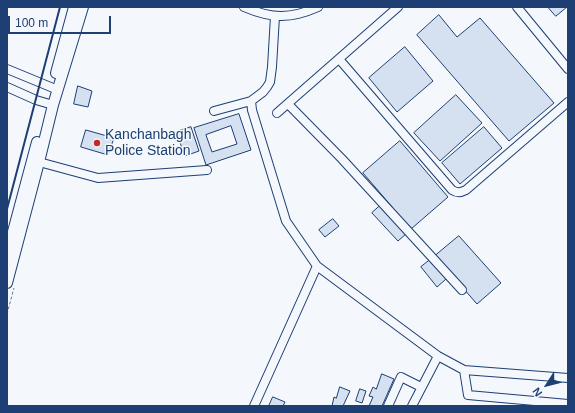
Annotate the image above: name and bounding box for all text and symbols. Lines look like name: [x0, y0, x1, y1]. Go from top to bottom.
scale bar: [10, 8, 113, 34]
text: 100 m: [15, 16, 48, 30]
place label: Kanchanbagh Police Station: [105, 127, 191, 160]
marker: Kanchanbagh Police Station: [92, 138, 102, 148]
north arrow: [527, 365, 567, 405]
text: N: [530, 385, 544, 399]

